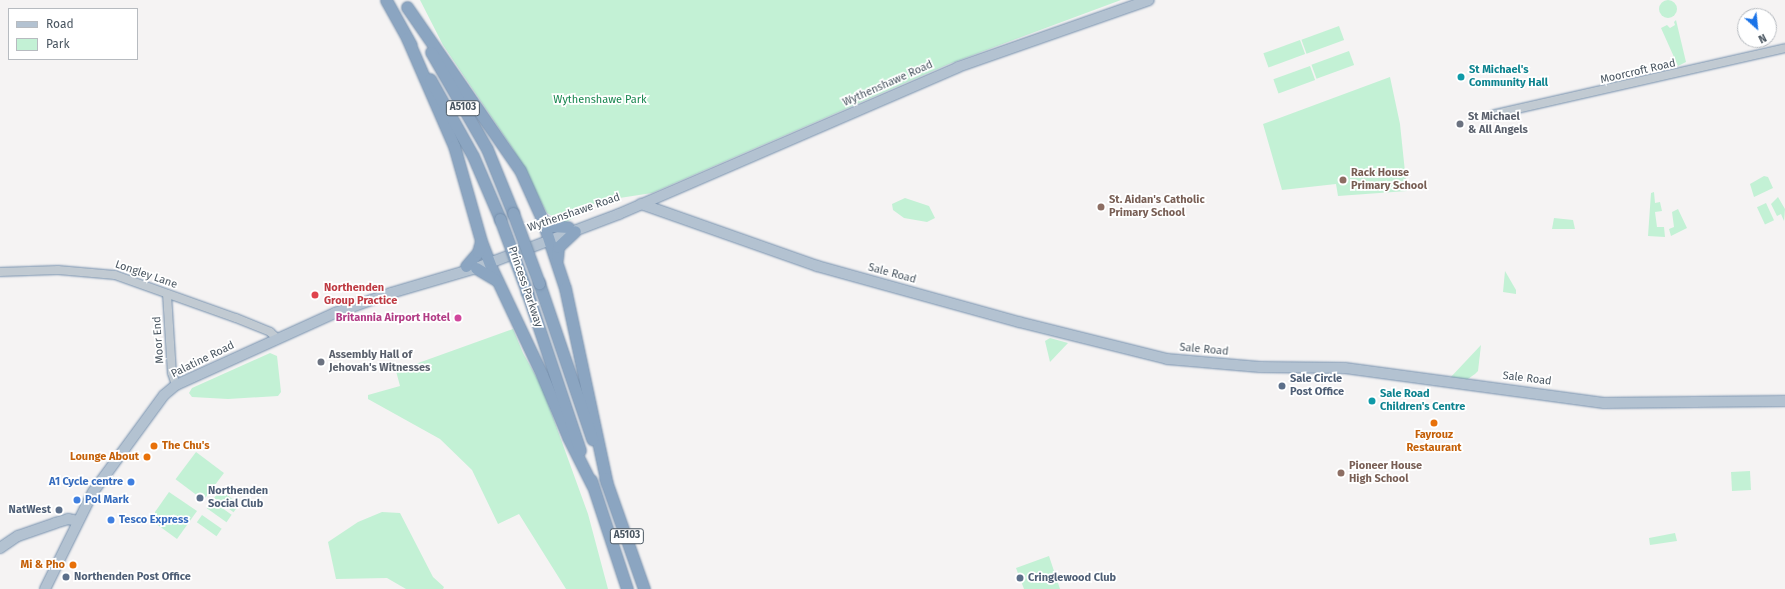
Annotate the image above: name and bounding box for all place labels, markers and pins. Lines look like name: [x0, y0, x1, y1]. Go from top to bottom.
place label: St Michael's Community Hall: [1469, 64, 1548, 90]
marker: St Michael's Community Hall: [1456, 72, 1466, 82]
place label: St Michael & All Angels: [1468, 111, 1528, 137]
marker: St Michael & All Angels: [1455, 119, 1465, 129]
place label: Rack House Primary School: [1351, 167, 1427, 193]
marker: Rack House Primary School: [1338, 175, 1348, 185]
place label: St. Aidan's Catholic Primary School: [1109, 194, 1205, 220]
marker: St. Aidan's Catholic Primary School: [1096, 202, 1106, 212]
place label: Northenden Group Practice: [324, 282, 397, 308]
marker: Northenden Group Practice: [309, 289, 321, 301]
place label: Britannia Airport Hotel: [336, 311, 450, 325]
marker: Britannia Airport Hotel: [453, 313, 463, 323]
place label: Assembly Hall of Jehovah's Witnesses: [329, 349, 430, 375]
marker: Assembly Hall of Jehovah's Witnesses: [316, 357, 326, 367]
place label: Sale Circle Post Office: [1290, 373, 1344, 399]
marker: Sale Circle Post Office: [1277, 381, 1287, 391]
place label: Sale Road Children's Centre: [1380, 388, 1465, 414]
marker: Sale Road Children's Centre: [1367, 396, 1377, 406]
marker: Fayrouz Restaurant: [1429, 418, 1439, 428]
place label: Fayrouz Restaurant: [1406, 429, 1462, 455]
place label: The Chu's: [162, 439, 210, 453]
marker: The Chu's: [149, 441, 159, 451]
place label: Lounge About: [70, 450, 139, 464]
marker: Lounge About: [142, 452, 152, 462]
place label: Pioneer House High School: [1349, 460, 1422, 486]
marker: Pioneer House High School: [1336, 468, 1346, 478]
place label: A1 Cycle centre: [49, 475, 123, 489]
marker: A1 Cycle centre: [126, 477, 136, 487]
place label: Northenden Social Club: [208, 485, 268, 511]
place label: Pol Mark: [85, 493, 129, 507]
marker: Northenden Social Club: [195, 493, 205, 503]
marker: Pol Mark: [72, 495, 82, 505]
place label: NatWest: [9, 503, 51, 517]
marker: NatWest: [54, 505, 64, 515]
place label: Tesco Express: [119, 513, 188, 527]
marker: Tesco Express: [106, 515, 116, 525]
place label: Mi & Pho: [21, 558, 65, 572]
marker: Mi & Pho: [68, 560, 78, 570]
place label: Northenden Post Office: [74, 570, 191, 584]
place label: Cringlewood Club: [1028, 571, 1116, 585]
marker: Northenden Post Office: [61, 572, 71, 582]
marker: Cringlewood Club: [1015, 573, 1025, 583]

